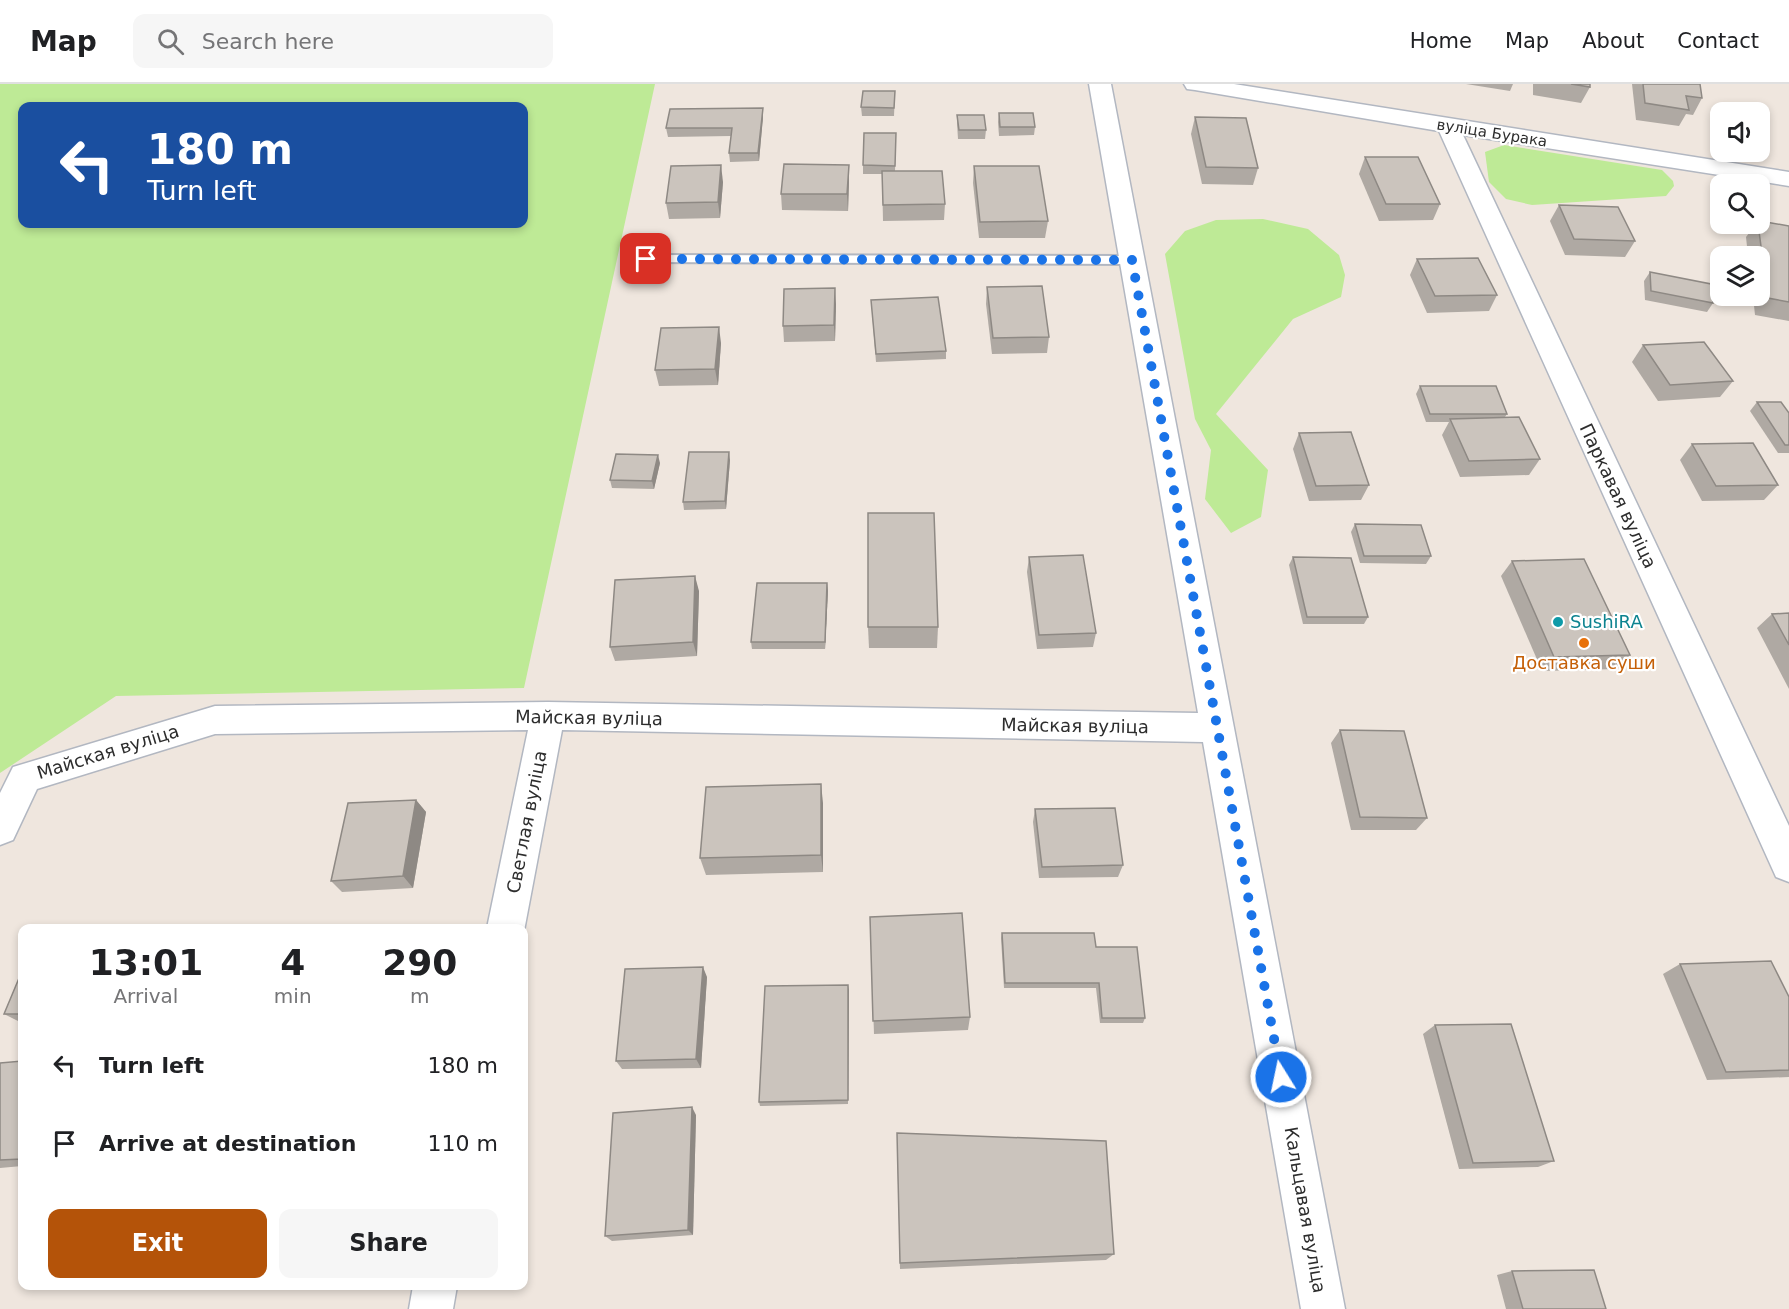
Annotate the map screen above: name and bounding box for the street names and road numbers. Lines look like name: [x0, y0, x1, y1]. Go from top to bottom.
street label: вуліца Бурака: [1435, 115, 1549, 151]
street label: Паркавая вуліца: [1576, 420, 1661, 571]
street label: Майская вуліца: [515, 706, 663, 729]
street label: Майская вуліца: [1001, 714, 1149, 737]
street label: Майская вуліца: [34, 720, 182, 783]
street label: Светлая вуліца: [502, 749, 551, 895]
street label: Кальцавая вуліца: [1281, 1125, 1330, 1295]

